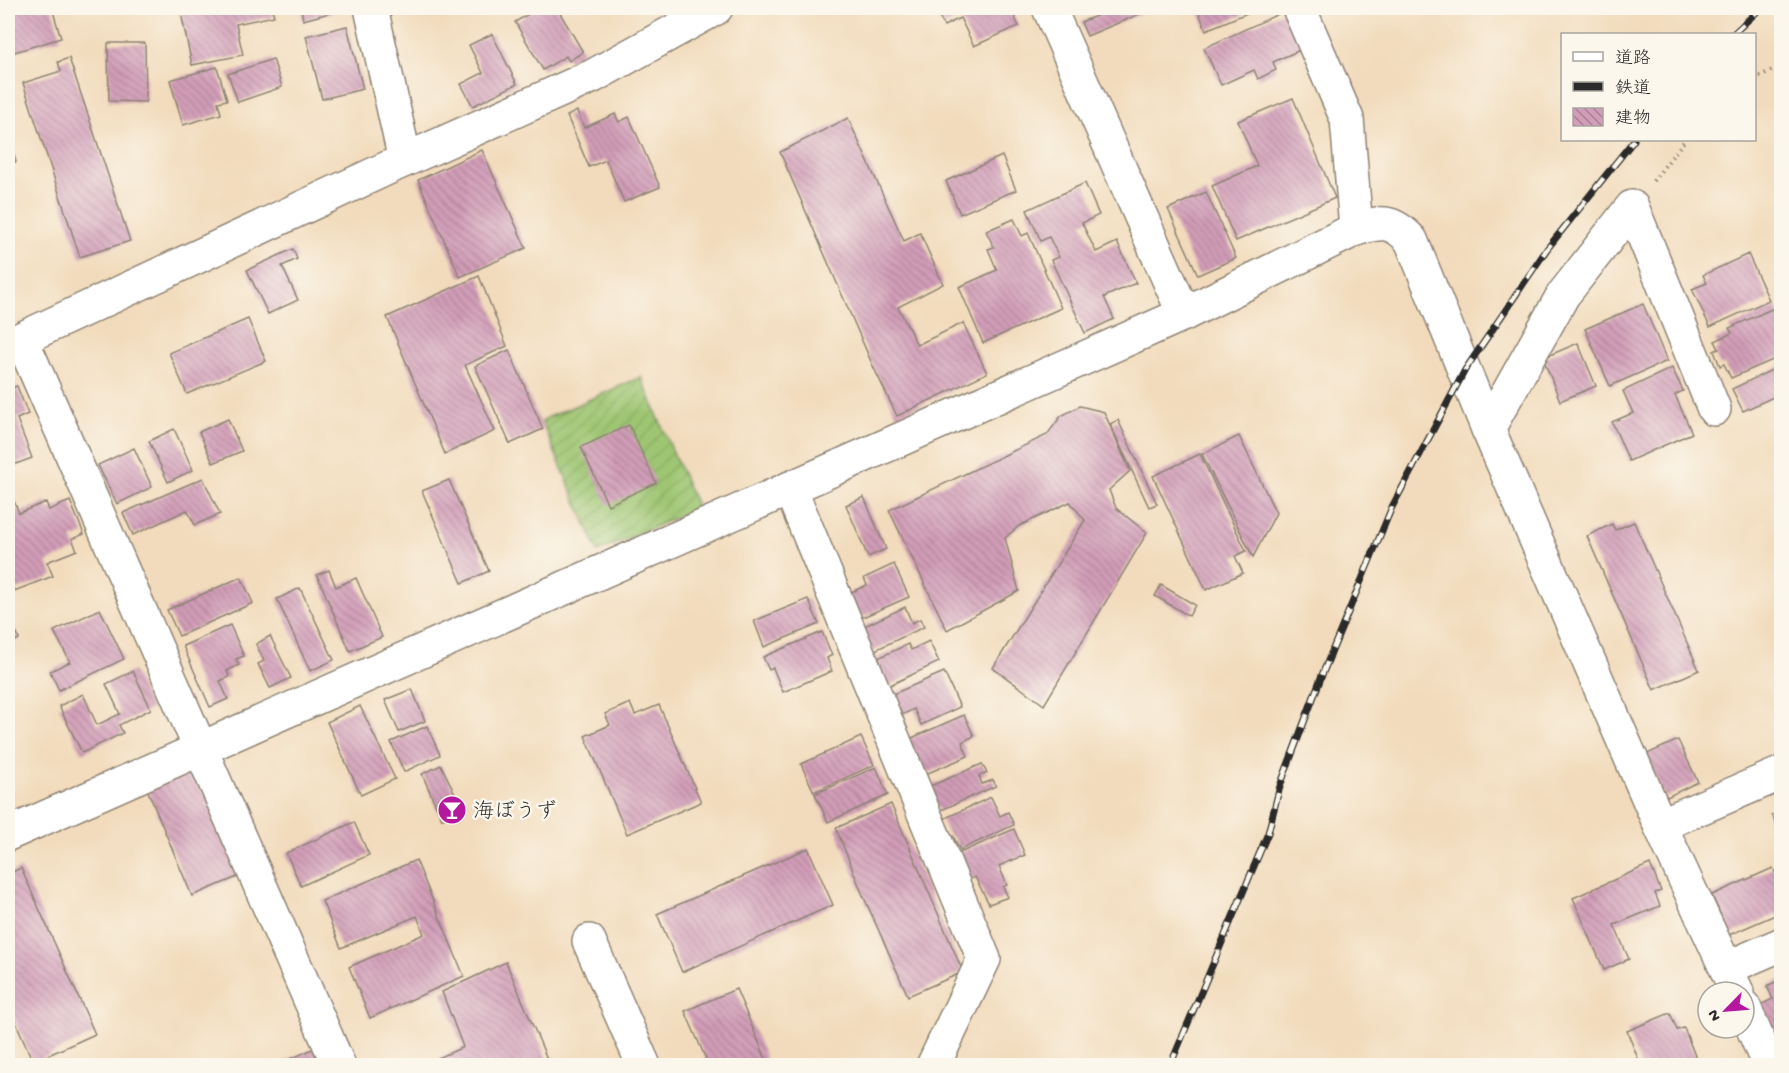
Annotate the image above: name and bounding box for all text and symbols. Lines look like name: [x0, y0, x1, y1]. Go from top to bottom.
legend: [1561, 33, 1756, 141]
text: 道路: [1615, 48, 1651, 70]
text: 鉄道: [1615, 78, 1651, 100]
text: 建物: [1615, 108, 1651, 130]
bar icon: 海ぼうず: [436, 794, 468, 826]
place label: 海ぼうず: [473, 800, 557, 826]
north arrow: [1696, 980, 1756, 1040]
text: N: [1705, 1006, 1726, 1024]

